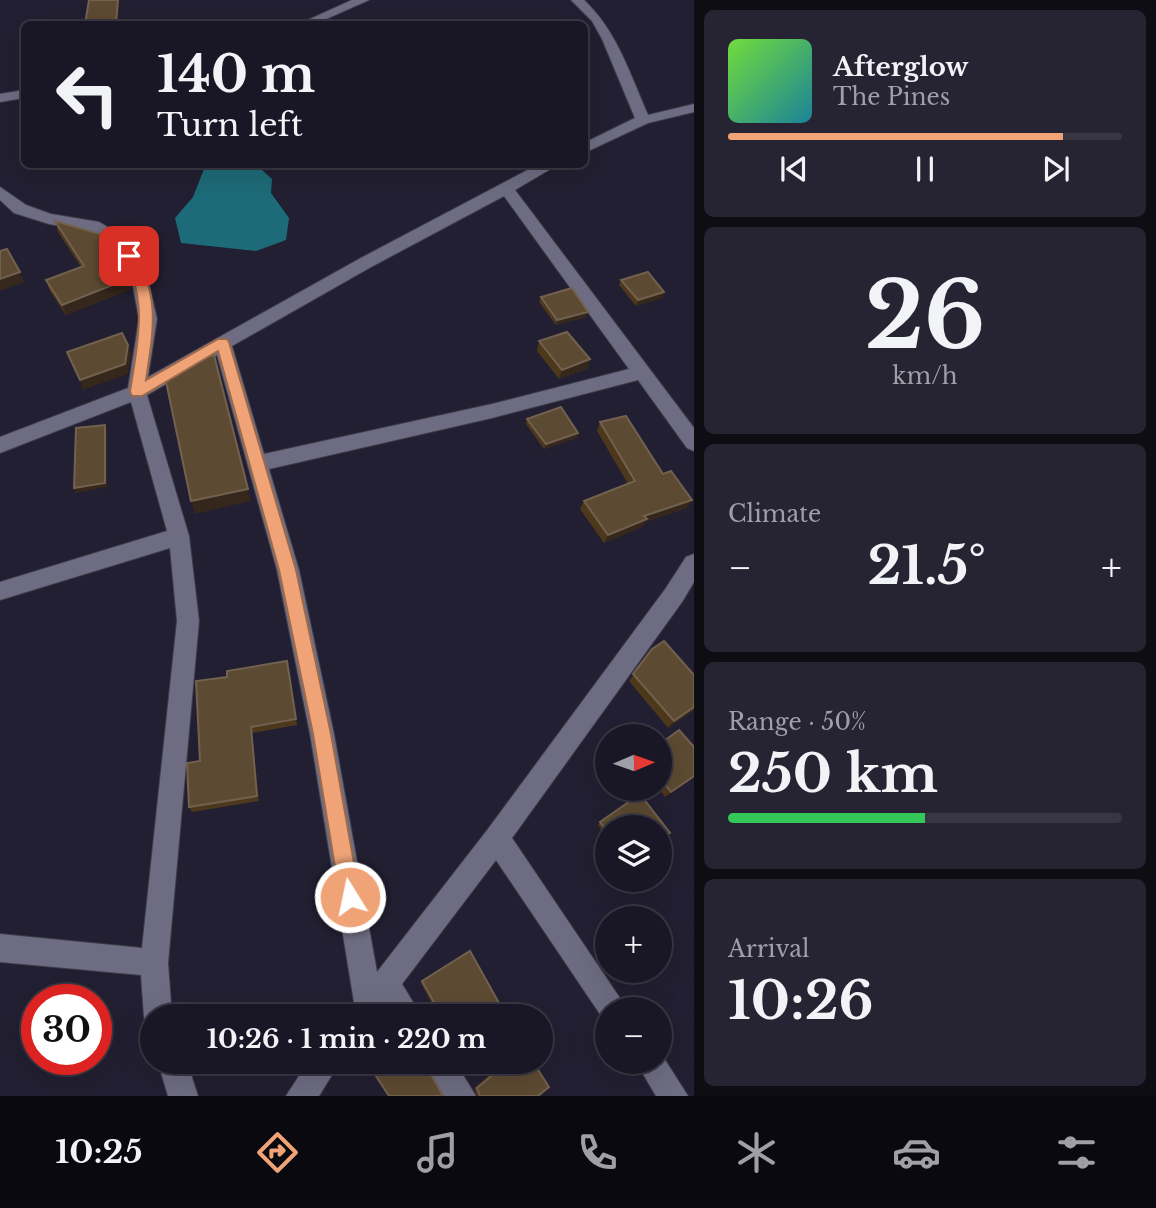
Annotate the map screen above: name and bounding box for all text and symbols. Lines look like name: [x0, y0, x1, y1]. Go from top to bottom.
text: 140 m: [157, 44, 315, 105]
icon: left: [42, 49, 133, 140]
text: Afterglow: [833, 51, 969, 83]
text: The Pines: [833, 83, 950, 111]
text: Turn left: [157, 105, 303, 145]
icon: previous: [775, 150, 813, 188]
icon: pause: [906, 150, 944, 188]
icon: next: [1037, 150, 1075, 188]
pin: [99, 226, 159, 286]
icon: arrive: [110, 237, 148, 275]
text: 26: [865, 260, 985, 373]
text: km/h: [892, 362, 958, 390]
text: Climate: [728, 500, 821, 528]
text: 21.5°: [867, 534, 986, 598]
text: −: [728, 544, 752, 591]
text: +: [1101, 544, 1122, 591]
text: Range · 50%: [728, 708, 866, 736]
north arrow: [595, 724, 672, 802]
map controls: [595, 724, 672, 1074]
text: 250 km: [728, 742, 938, 806]
button: layers: [595, 815, 672, 892]
position arrow: [313, 860, 387, 934]
button: +: [595, 906, 672, 983]
text: Arrival: [728, 935, 809, 963]
text: 10:26: [728, 969, 874, 1033]
speed limit sign: 30: [21, 984, 112, 1075]
button: −: [595, 997, 672, 1074]
text: 10:26 · 1 min · 220 m: [207, 1023, 486, 1055]
icon: directions: [253, 1128, 302, 1177]
icon: music: [413, 1128, 462, 1177]
icon: phone: [573, 1128, 622, 1177]
icon: climate: [732, 1128, 781, 1177]
icon: car: [892, 1128, 941, 1177]
icon: filters: [1052, 1128, 1101, 1177]
text: 10:25: [55, 1132, 142, 1172]

